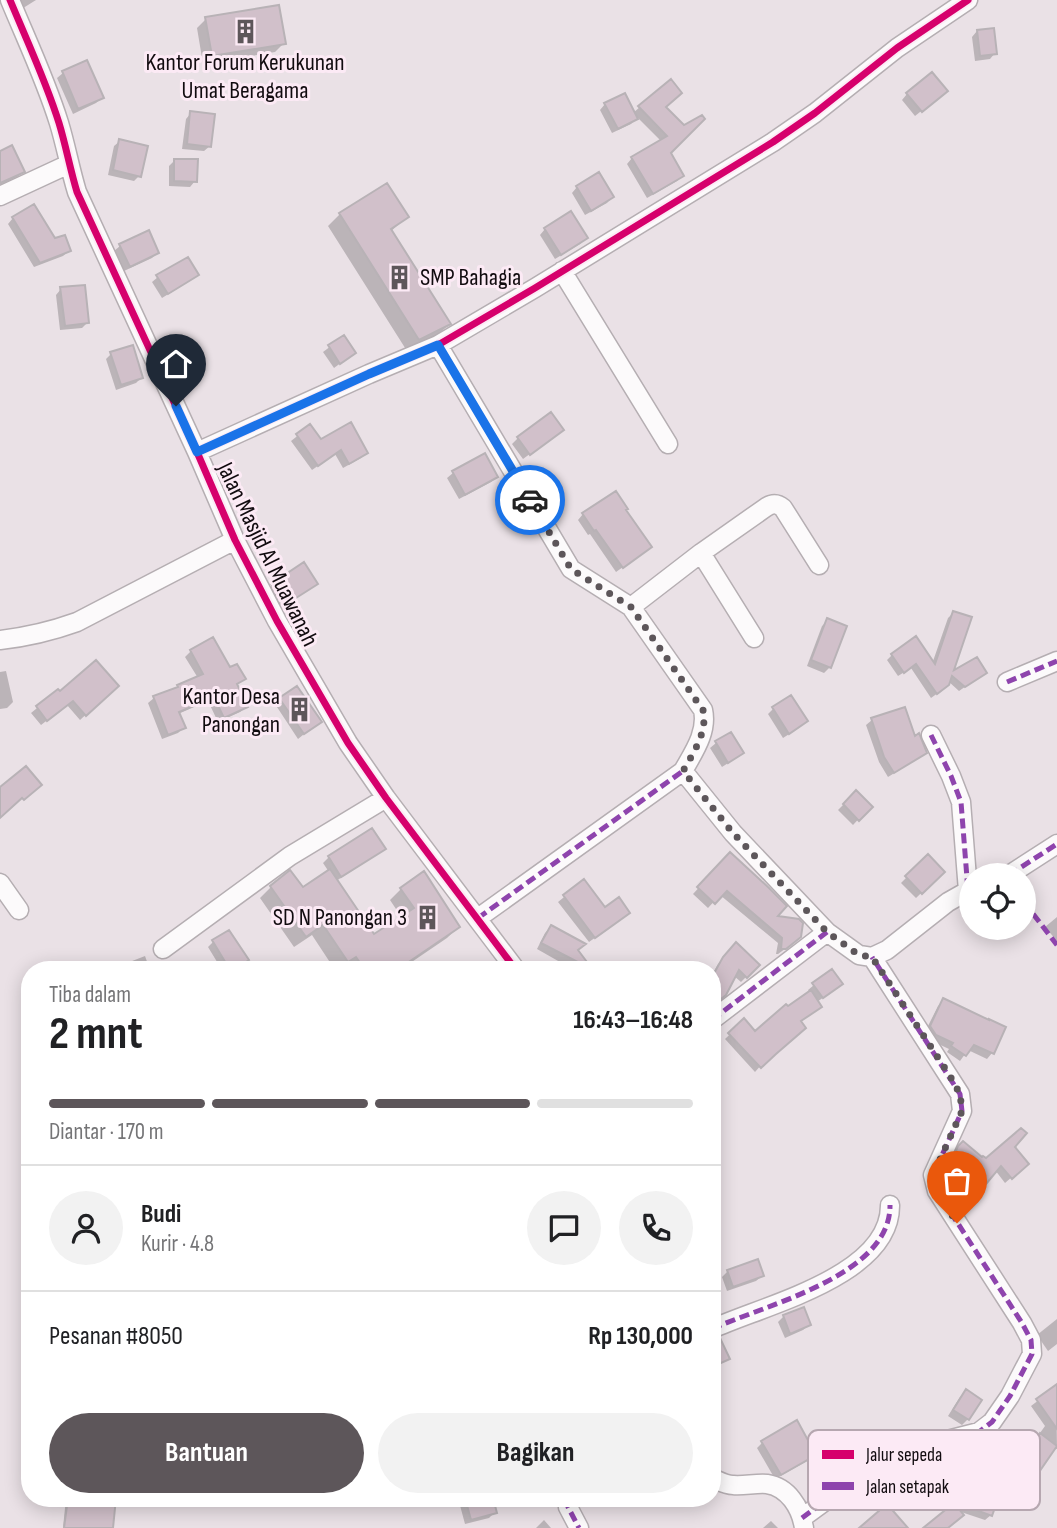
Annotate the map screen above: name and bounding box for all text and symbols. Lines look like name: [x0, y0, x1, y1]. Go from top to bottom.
building icon: Kantor Forum Kerukunan Umat Beragama: [231, 17, 259, 45]
place label: Kantor Forum Kerukunan Umat Beragama: [145, 48, 345, 105]
building icon: SMP Bahagia: [386, 263, 414, 291]
place label: SMP Bahagia: [420, 263, 521, 292]
pin: [146, 334, 206, 406]
icon: home: [157, 345, 195, 383]
street label: Jalan Masjid Al Muawanah: [210, 457, 325, 651]
courier: [495, 465, 565, 535]
icon: car: [511, 481, 549, 519]
place label: Kantor Desa Panongan: [183, 682, 280, 739]
building icon: Kantor Desa Panongan: [286, 696, 314, 724]
map controls: [959, 863, 1036, 940]
button: locate: [959, 863, 1036, 940]
place label: SD N Panongan 3: [273, 903, 407, 932]
building icon: SD N Panongan 3: [413, 903, 441, 931]
text: Tiba dalam: [49, 981, 131, 1009]
text: 16:43–16:48: [573, 1005, 693, 1036]
text: 2 mnt: [49, 1007, 143, 1062]
text: Diantar · 170 m: [49, 1118, 164, 1146]
pin: [927, 1151, 987, 1223]
icon: bag: [938, 1162, 976, 1200]
button: person: [49, 1191, 123, 1265]
button: chat: [527, 1191, 601, 1265]
button: phone: [619, 1191, 693, 1265]
text: Budi: [141, 1199, 181, 1230]
text: Kurir · 4.8: [141, 1230, 214, 1258]
text: Pesanan #8050: [49, 1321, 183, 1352]
text: Rp 130,000: [588, 1321, 693, 1352]
button: Bantuan: [49, 1413, 364, 1493]
button: Bagikan: [378, 1413, 693, 1493]
legend: [808, 1430, 1040, 1510]
text: Jalur sepeda: [865, 1444, 942, 1467]
text: Jalan setapak: [865, 1476, 950, 1499]

